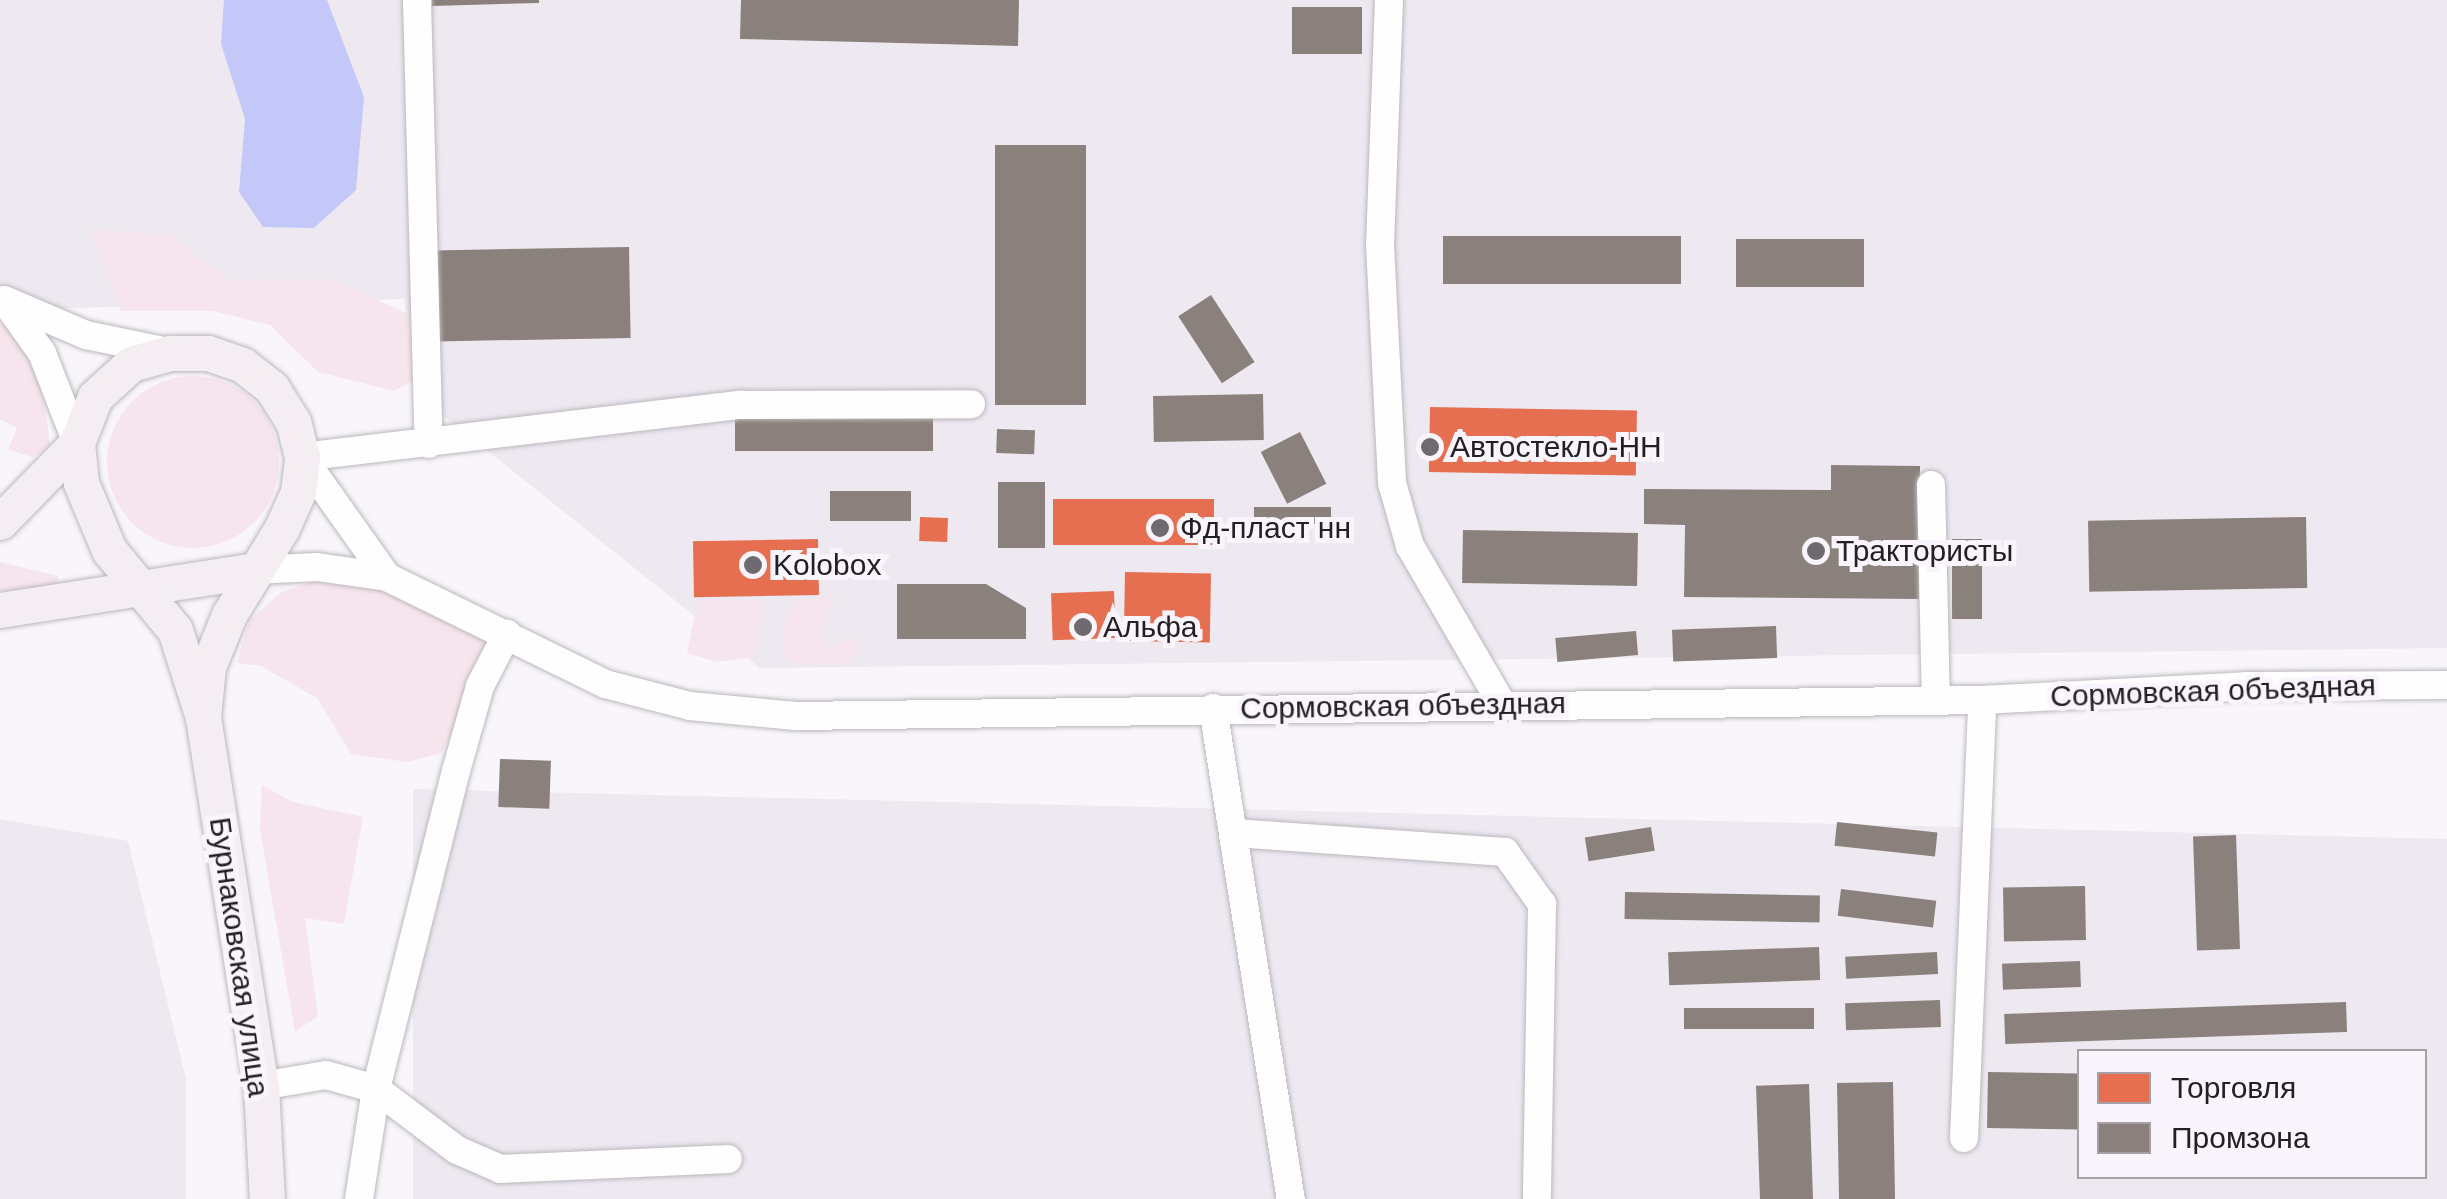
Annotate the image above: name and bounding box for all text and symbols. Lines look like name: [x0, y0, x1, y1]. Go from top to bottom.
place label: Автостекло-НН: [1450, 429, 1662, 465]
marker: Автостекло-НН: [1419, 436, 1441, 458]
place label: Фд-пласт нн: [1180, 510, 1351, 546]
marker: Фд-пласт нн: [1149, 517, 1171, 539]
place label: Трактористы: [1836, 533, 2013, 569]
marker: Трактористы: [1805, 540, 1827, 562]
place label: Kolobox: [773, 547, 881, 583]
marker: Kolobox: [742, 554, 764, 576]
place label: Альфа: [1103, 609, 1198, 645]
marker: Альфа: [1072, 616, 1094, 638]
street label: Сормовская объездная: [2050, 667, 2376, 715]
street label: Сормовская объездная: [1240, 685, 1566, 727]
street label: Бурнаковская улица: [202, 815, 276, 1099]
legend: [2077, 1049, 2427, 1179]
text: Торговля: [2171, 1071, 2296, 1104]
text: Промзона: [2171, 1121, 2310, 1154]

